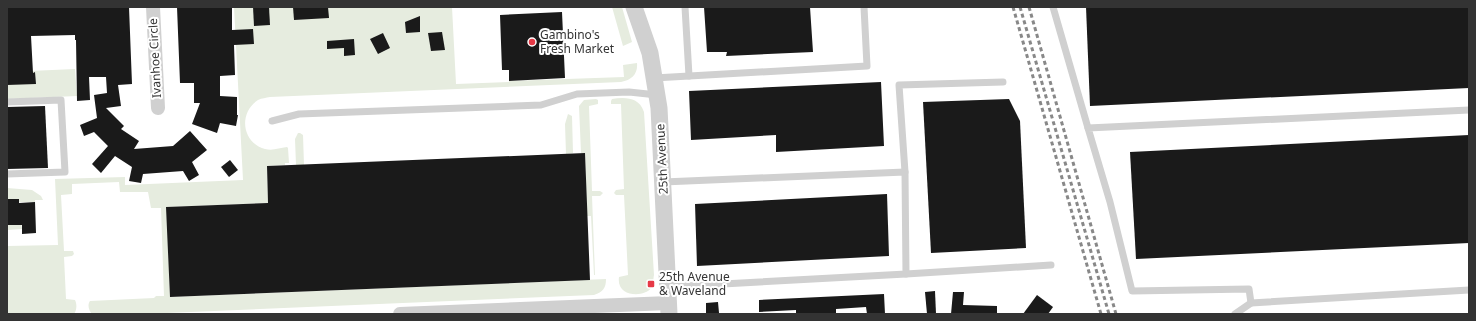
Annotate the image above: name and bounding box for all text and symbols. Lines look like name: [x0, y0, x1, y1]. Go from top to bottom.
street label: Ivanhoe Circle: [144, 17, 165, 98]
place label: Gambino's Fresh Market: [540, 26, 615, 57]
marker: Gambino's Fresh Market: [527, 37, 537, 47]
street label: 25th Avenue: [651, 123, 672, 195]
place label: 25th Avenue & Waveland: [659, 268, 730, 299]
marker: 25th Avenue & Waveland: [646, 279, 656, 289]

